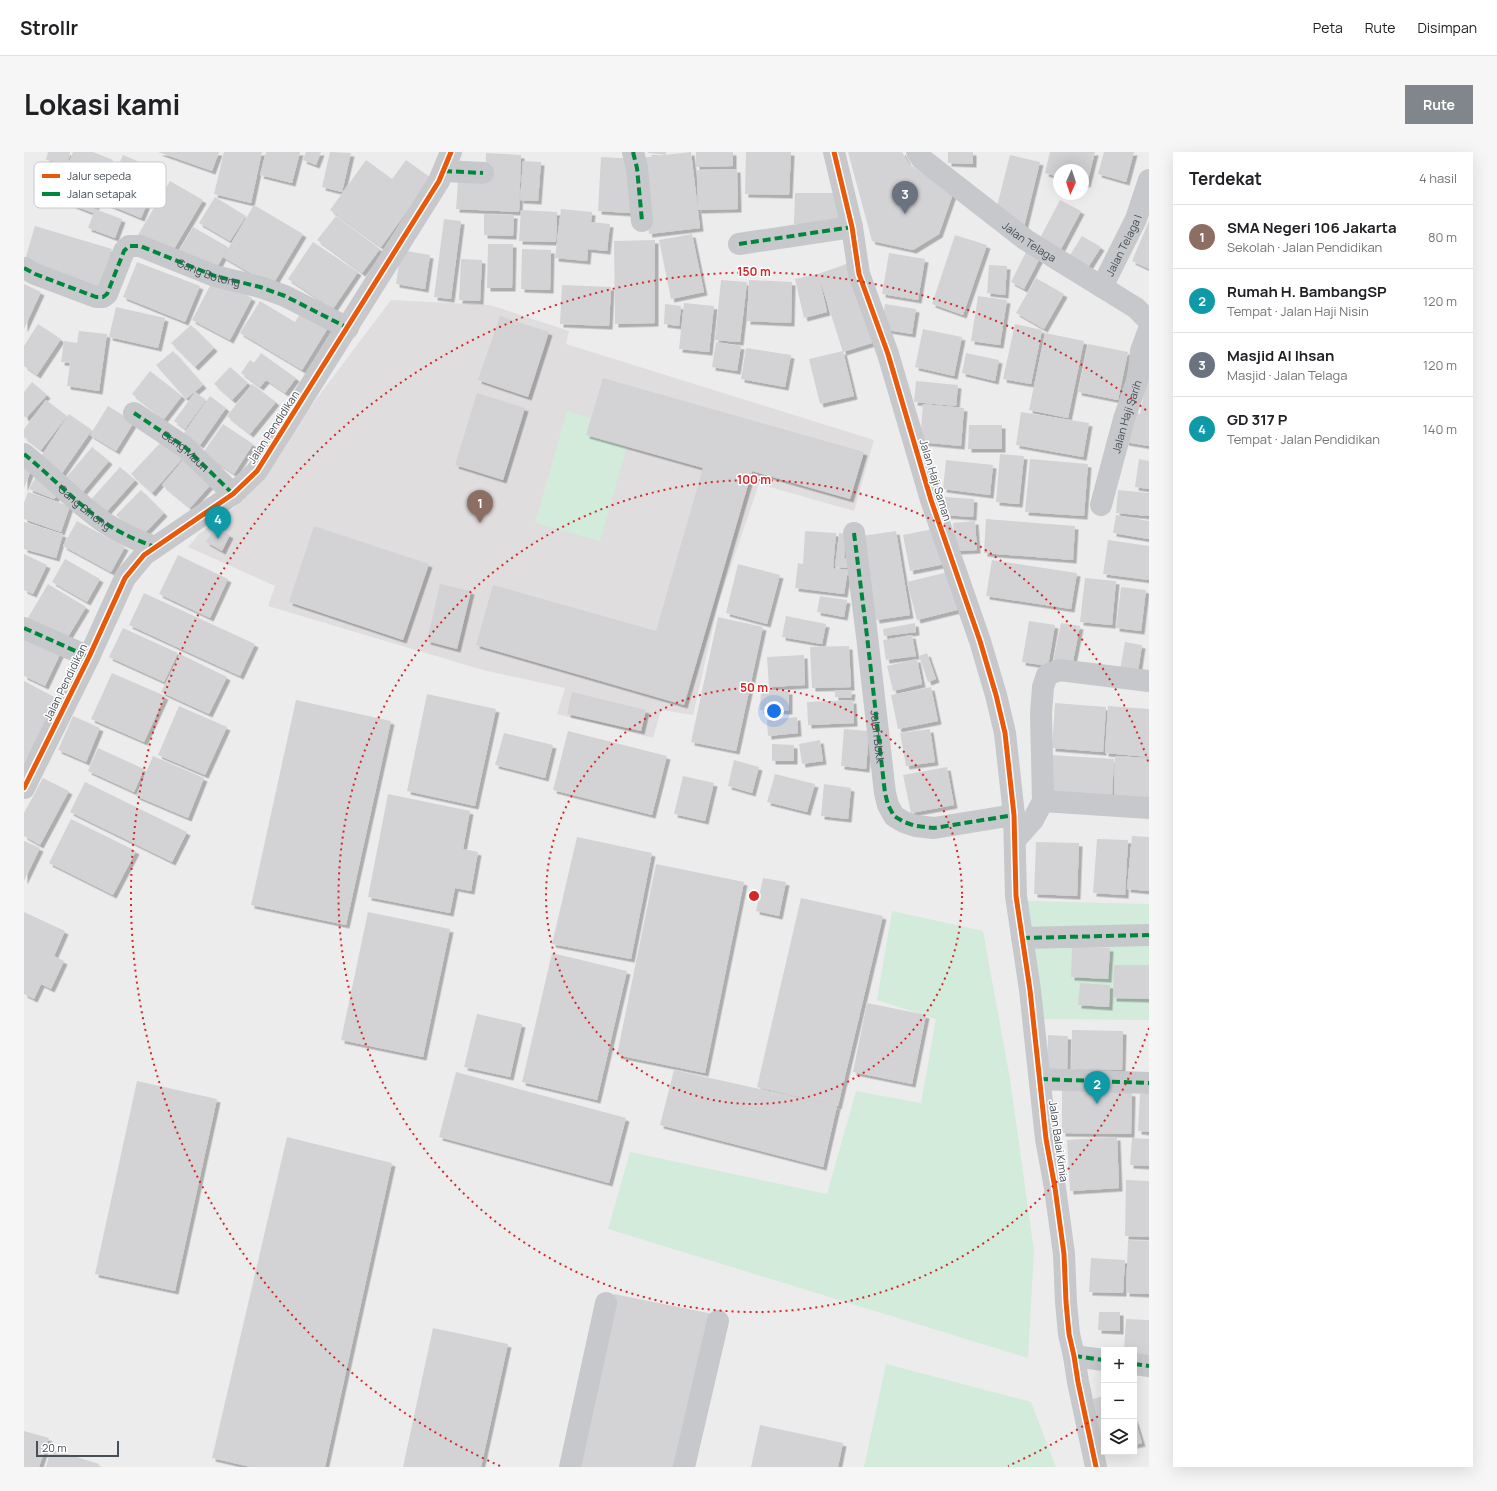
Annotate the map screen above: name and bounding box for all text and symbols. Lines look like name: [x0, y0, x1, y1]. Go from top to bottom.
text: Strollr: [20, 15, 78, 41]
text: Peta: [1313, 18, 1343, 37]
text: Rute: [1365, 18, 1395, 37]
text: Disimpan: [1417, 18, 1477, 37]
text: Lokasi kami: [24, 85, 180, 123]
button: Rute: [1405, 85, 1473, 124]
legend: [34, 162, 166, 208]
north arrow: [1053, 164, 1089, 200]
text: Terdekat: [1189, 167, 1262, 190]
text: Jalur sepeda: [67, 168, 131, 183]
text: 4 hasil: [1419, 169, 1457, 187]
pin: 3: [892, 181, 918, 214]
text: Jalan setapak: [67, 186, 137, 201]
street label: Jalan Telaga I: [1101, 212, 1145, 278]
street label: Jalan Telaga: [1000, 217, 1059, 265]
text: SMA Negeri 106 Jakarta: [1227, 217, 1397, 238]
text: 1: [1199, 228, 1205, 246]
text: 80 m: [1428, 228, 1457, 246]
text: Sekolah · Jalan Pendidikan: [1227, 238, 1382, 256]
street label: Gang Botong: [175, 254, 242, 290]
text: 150 m: [737, 263, 771, 280]
text: Rumah H. BambangSP: [1227, 281, 1387, 302]
text: 2: [1198, 292, 1206, 310]
text: 120 m: [1423, 292, 1457, 310]
text: Tempat · Jalan Haji Nisin: [1227, 302, 1369, 320]
text: Masjid Al Ihsan: [1227, 345, 1334, 366]
text: 3: [1198, 356, 1206, 374]
text: 120 m: [1423, 356, 1457, 374]
text: Masjid · Jalan Telaga: [1227, 366, 1347, 384]
street label: Jalan Haji Sarih: [1108, 378, 1144, 455]
street label: Jalan Pendidikan: [244, 388, 302, 466]
text: GD 317 P: [1227, 409, 1287, 430]
text: 4: [1198, 420, 1206, 438]
text: 140 m: [1423, 420, 1457, 438]
street label: Gang Maun: [159, 426, 213, 474]
text: Tempat · Jalan Pendidikan: [1227, 430, 1380, 448]
street label: Jalan Haji Saman: [916, 437, 956, 523]
text: 100 m: [737, 471, 771, 488]
street label: Gang Binong: [55, 481, 115, 533]
pin: 1: [467, 490, 493, 523]
pin: 4: [205, 506, 231, 539]
street label: Jalan Pendidikan: [40, 641, 90, 723]
text: 50 m: [740, 679, 768, 696]
your location: [764, 701, 784, 721]
street label: Jalan Bbkk: [868, 709, 889, 764]
centre of rings: [747, 889, 761, 903]
pin: 2: [1084, 1071, 1110, 1104]
street label: Jalan Balai Kimia: [1046, 1099, 1072, 1183]
map controls: [1101, 1347, 1137, 1455]
button: +: [1101, 1347, 1137, 1383]
button: −: [1101, 1383, 1137, 1419]
button: layers: [1101, 1419, 1137, 1455]
scale bar: [36, 1439, 119, 1458]
text: 20 m: [42, 1440, 67, 1455]

